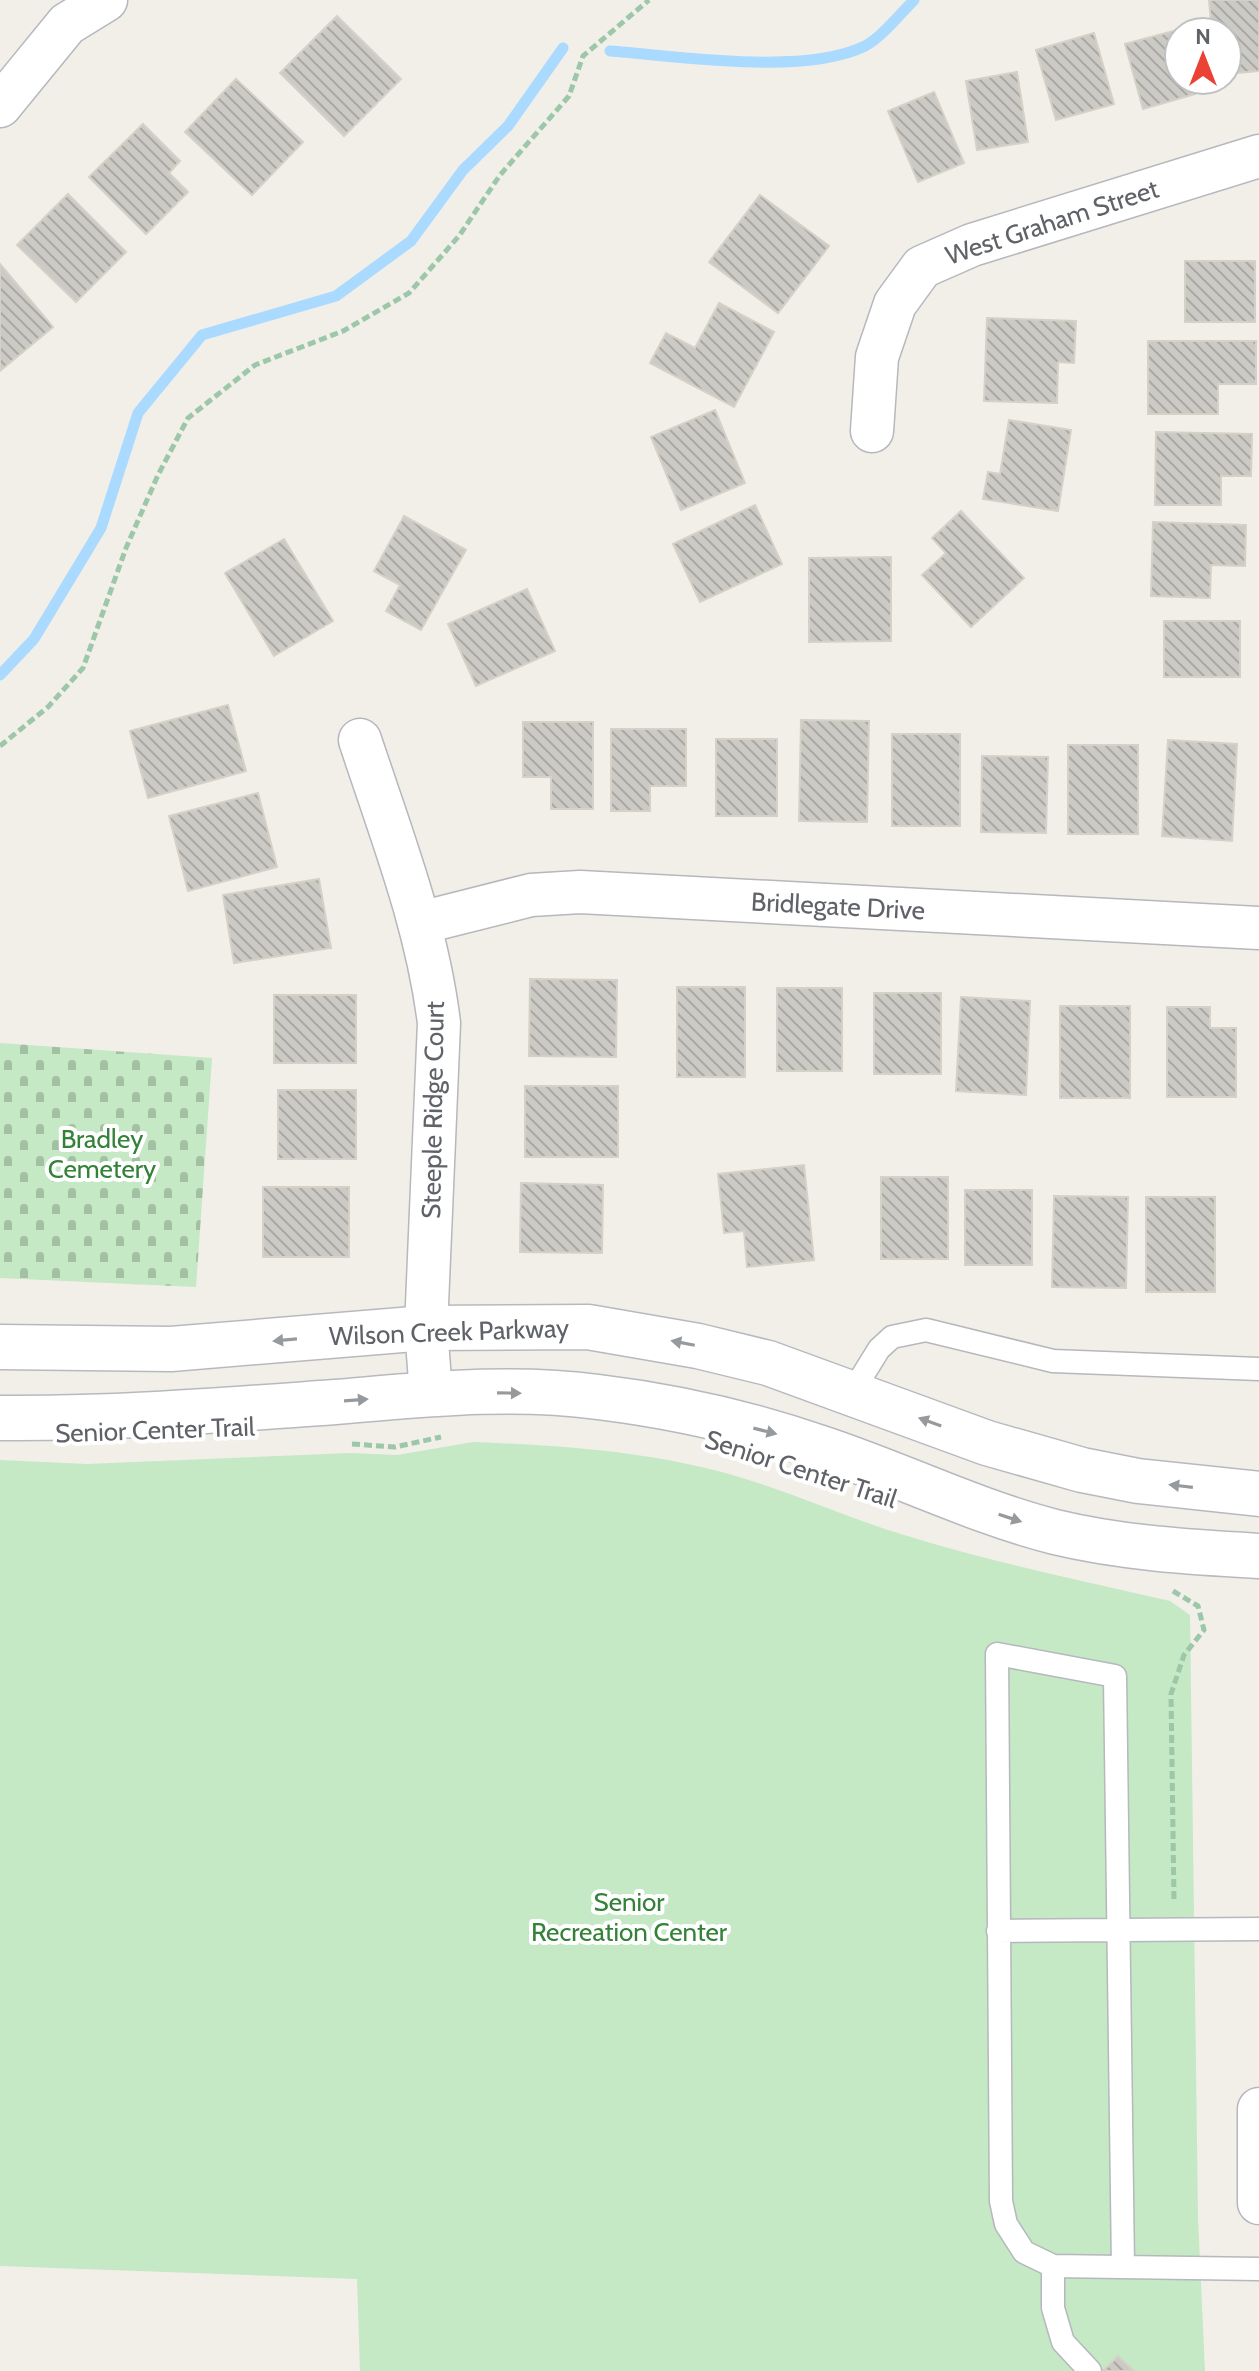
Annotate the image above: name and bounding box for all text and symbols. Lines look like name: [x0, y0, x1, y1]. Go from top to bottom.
north arrow: [1163, 16, 1243, 96]
text: N: [1195, 23, 1211, 50]
street label: West Graham Street: [941, 172, 1163, 272]
street label: Bridlegate Drive: [750, 885, 926, 927]
street label: Steeple Ridge Court: [415, 1001, 451, 1219]
park label: Bradley Cemetery: [48, 1123, 156, 1185]
street label: Wilson Creek Parkway: [328, 1312, 570, 1352]
one-way arrow: [272, 1334, 297, 1347]
one-way arrow: [670, 1336, 695, 1348]
one-way arrow: [497, 1387, 522, 1399]
one-way arrow: [344, 1393, 369, 1406]
street label: Senior Center Trail: [55, 1411, 255, 1449]
one-way arrow: [918, 1415, 942, 1428]
street label: Senior Center Trail: [701, 1423, 901, 1515]
one-way arrow: [752, 1426, 777, 1438]
one-way arrow: [1169, 1480, 1194, 1493]
one-way arrow: [998, 1513, 1022, 1525]
park label: Senior Recreation Center: [531, 1886, 728, 1948]

